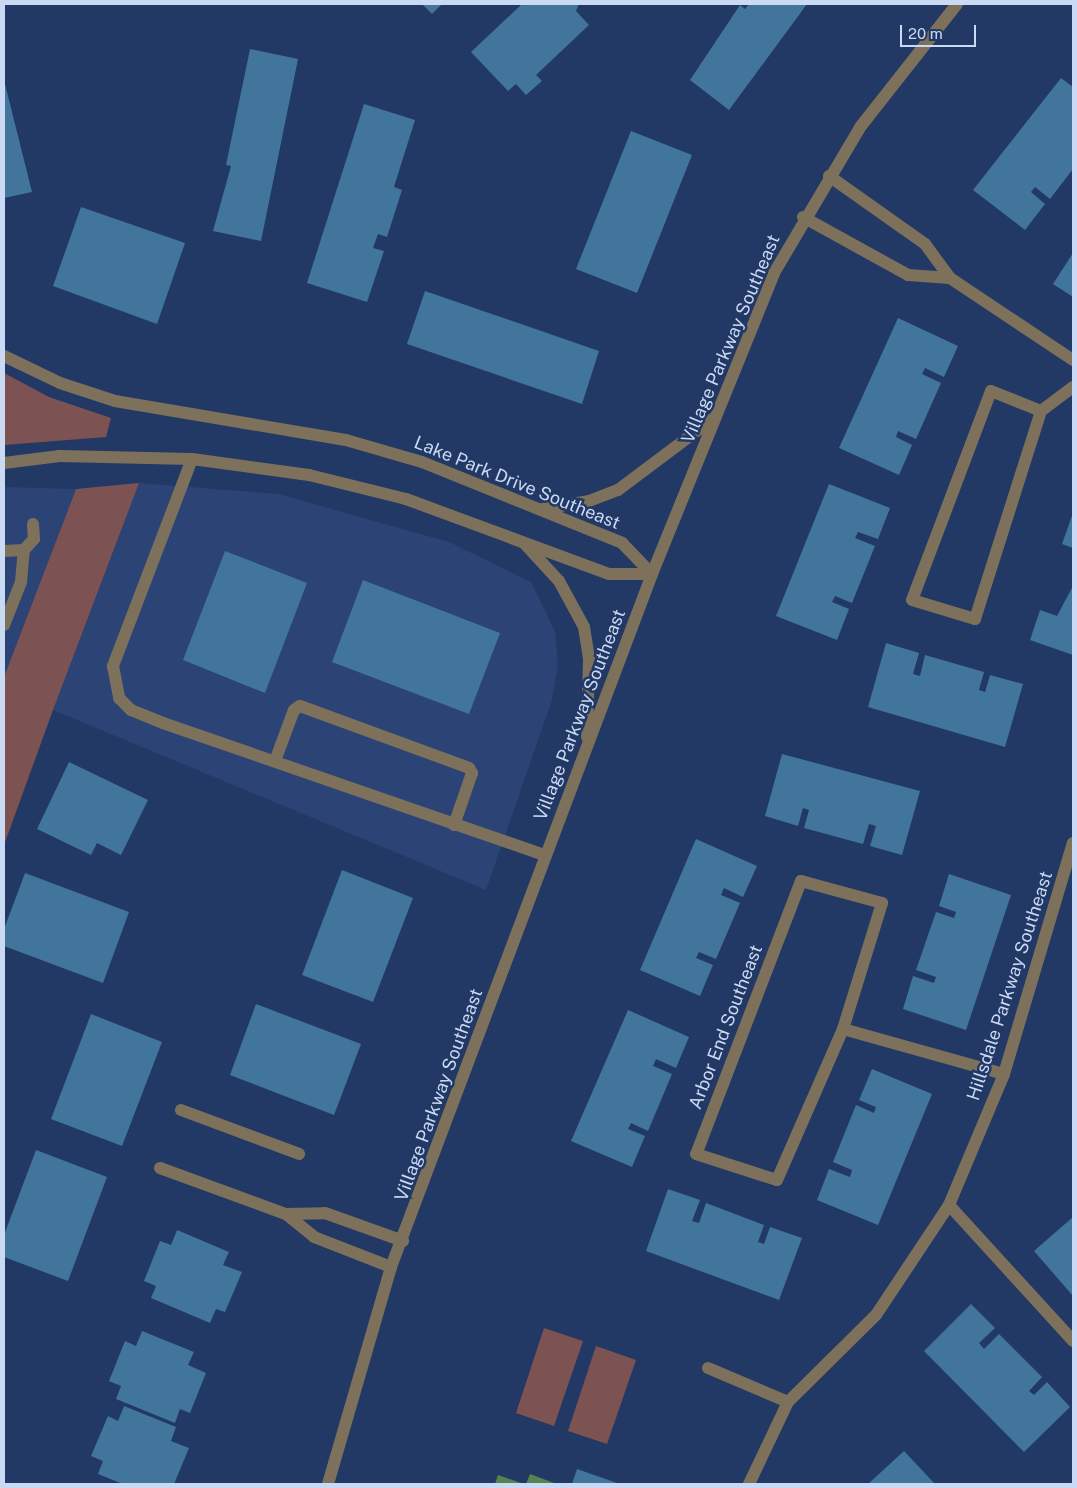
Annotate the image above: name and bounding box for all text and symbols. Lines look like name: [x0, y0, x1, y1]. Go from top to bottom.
scale bar: [902, 15, 978, 47]
text: 20 m: [908, 25, 943, 42]
street label: Village Parkway Southeast: [677, 231, 785, 447]
street label: Lake Park Drive Southeast: [411, 432, 623, 534]
street label: Village Parkway Southeast: [530, 606, 630, 824]
street label: Hillsdale Parkway Southeast: [963, 868, 1057, 1104]
street label: Arbor End Southeast: [685, 942, 767, 1112]
street label: Village Parkway Southeast: [390, 986, 488, 1204]

